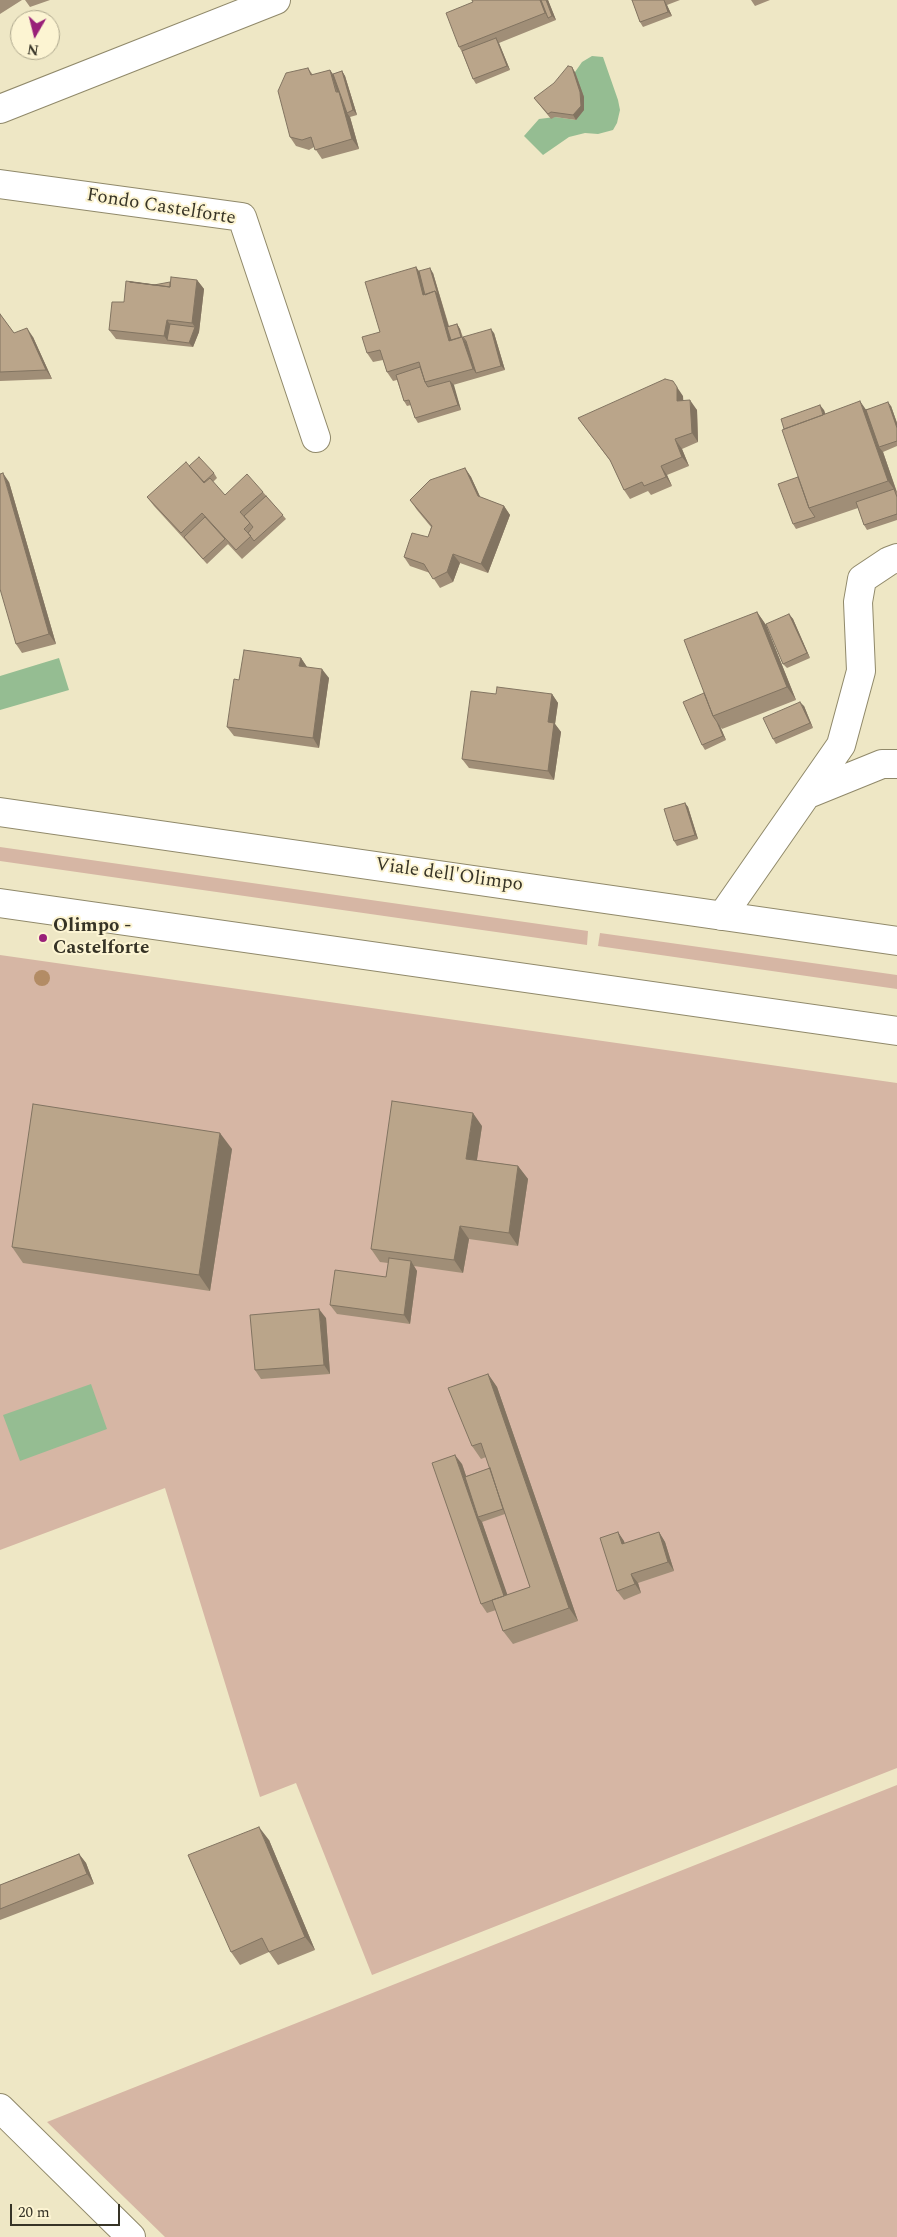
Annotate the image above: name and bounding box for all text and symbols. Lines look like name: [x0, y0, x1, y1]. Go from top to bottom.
north arrow: [10, 10, 60, 60]
text: N: [26, 38, 40, 61]
street label: Fondo Castelforte: [85, 185, 237, 231]
street label: Viale dell'Olimpo: [374, 854, 524, 898]
place label: Olimpo - Castelforte: [53, 916, 149, 960]
marker: Olimpo - Castelforte: [37, 932, 49, 944]
scale bar: [12, 2194, 122, 2226]
text: 20 m: [18, 2201, 50, 2224]

